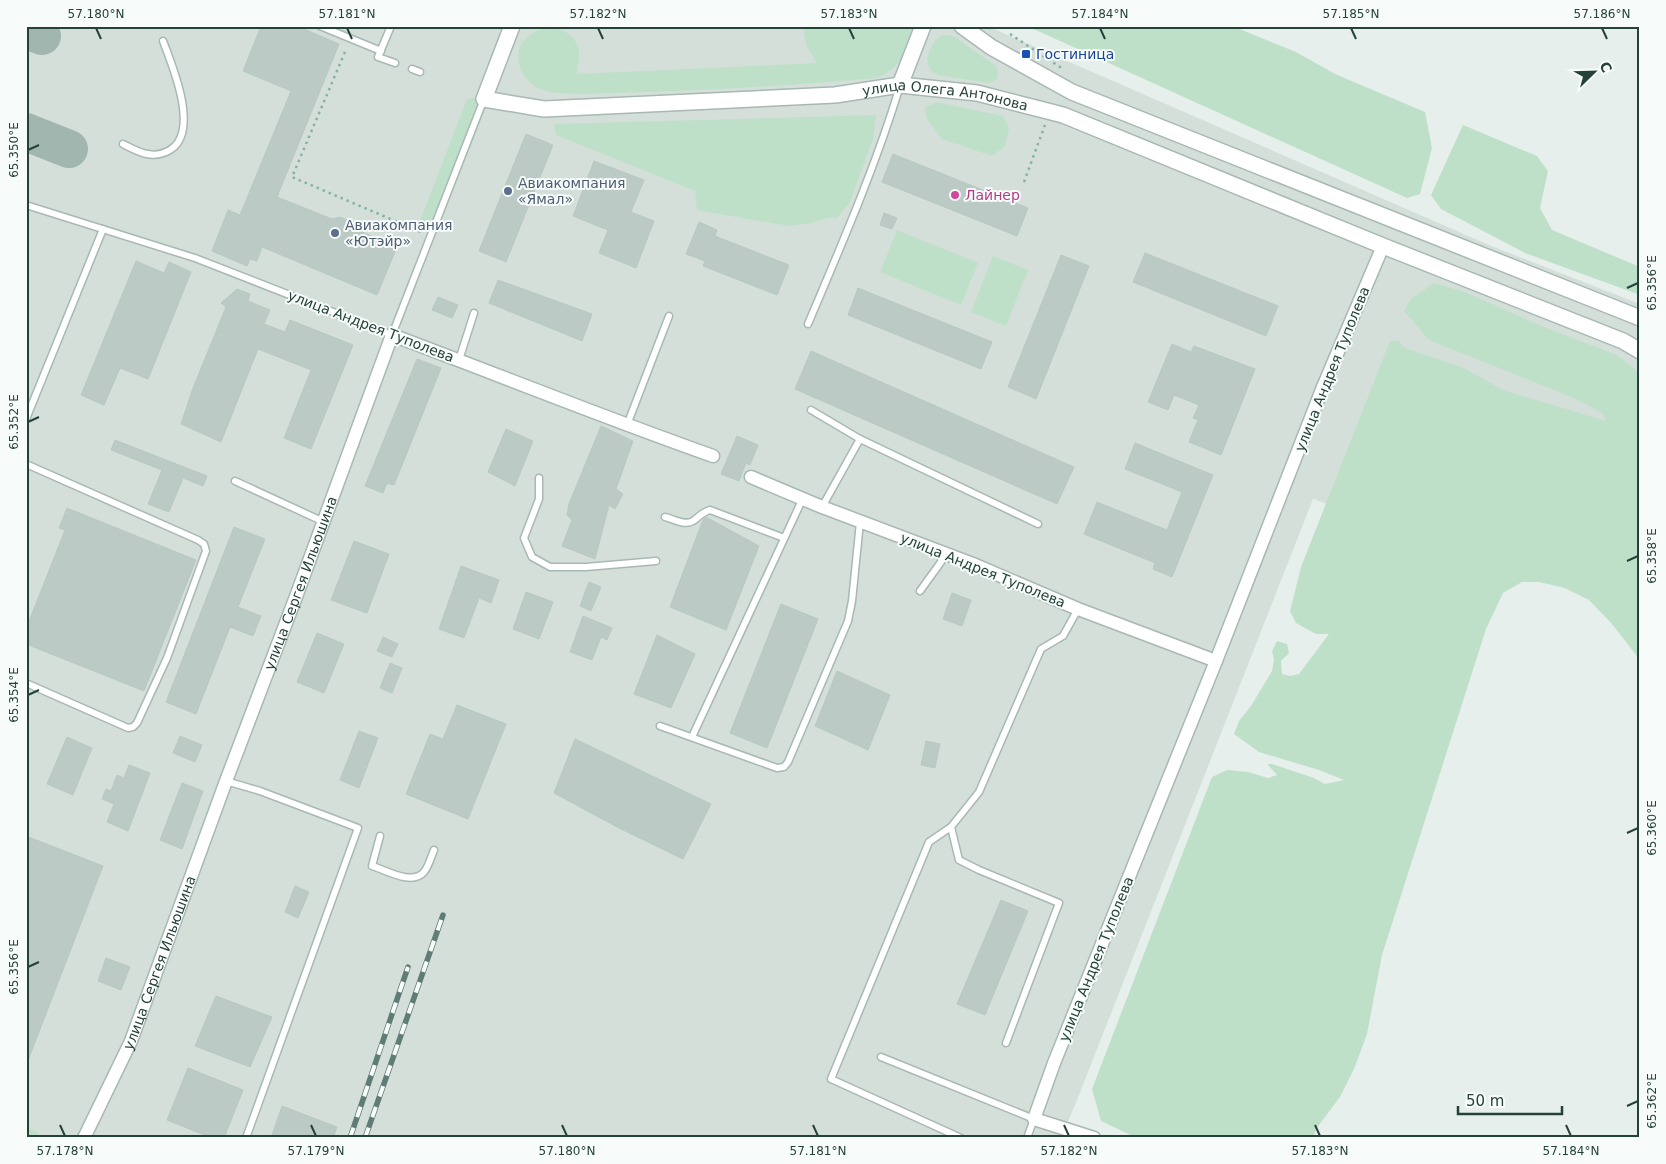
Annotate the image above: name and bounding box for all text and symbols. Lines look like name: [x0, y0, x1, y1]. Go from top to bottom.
text: 57.180°N: [68, 7, 124, 21]
text: 57.181°N: [319, 7, 375, 21]
text: 57.182°N: [570, 7, 626, 21]
text: 57.183°N: [821, 7, 877, 21]
text: 57.184°N: [1072, 7, 1128, 21]
text: 57.185°N: [1323, 7, 1379, 21]
text: 57.186°N: [1574, 7, 1630, 21]
place label: Гостиница: [1036, 46, 1114, 62]
marker: Гостиница: [1020, 48, 1032, 60]
north arrow: [1568, 48, 1618, 98]
text: С: [1597, 59, 1615, 75]
street label: улица Олега Антонова: [861, 77, 1030, 114]
text: 65.350°E: [7, 122, 21, 178]
place label: Авиакомпания «Ямал»: [518, 175, 626, 207]
marker: Авиакомпания «Ямал»: [502, 185, 514, 197]
place label: Лайнер: [965, 187, 1020, 203]
marker: Лайнер: [949, 189, 961, 201]
place label: Авиакомпания «Ютэйр»: [345, 217, 453, 249]
marker: Авиакомпания «Ютэйр»: [329, 227, 341, 239]
text: 65.356°E: [1645, 255, 1659, 311]
street label: улица Андрея Туполева: [1292, 284, 1372, 454]
street label: улица Андрея Туполева: [286, 287, 456, 365]
text: 65.352°E: [7, 394, 21, 450]
street label: улица Сергея Ильюшина: [261, 494, 340, 672]
text: 65.358°E: [1645, 528, 1659, 584]
street label: улица Андрея Туполева: [898, 530, 1068, 610]
text: 65.354°E: [7, 667, 21, 723]
text: 65.360°E: [1645, 800, 1659, 856]
street label: улица Сергея Ильюшина: [120, 874, 199, 1053]
street label: улица Андрея Туполева: [1056, 874, 1136, 1044]
text: 65.356°E: [7, 939, 21, 995]
text: 65.362°E: [1645, 1073, 1659, 1129]
scale bar: [1458, 1084, 1562, 1116]
text: 50 m: [1466, 1092, 1504, 1110]
text: 57.178°N: [37, 1144, 93, 1158]
text: 57.179°N: [288, 1144, 344, 1158]
text: 57.180°N: [539, 1144, 595, 1158]
text: 57.181°N: [790, 1144, 846, 1158]
text: 57.182°N: [1041, 1144, 1097, 1158]
text: 57.183°N: [1292, 1144, 1348, 1158]
text: 57.184°N: [1543, 1144, 1599, 1158]

